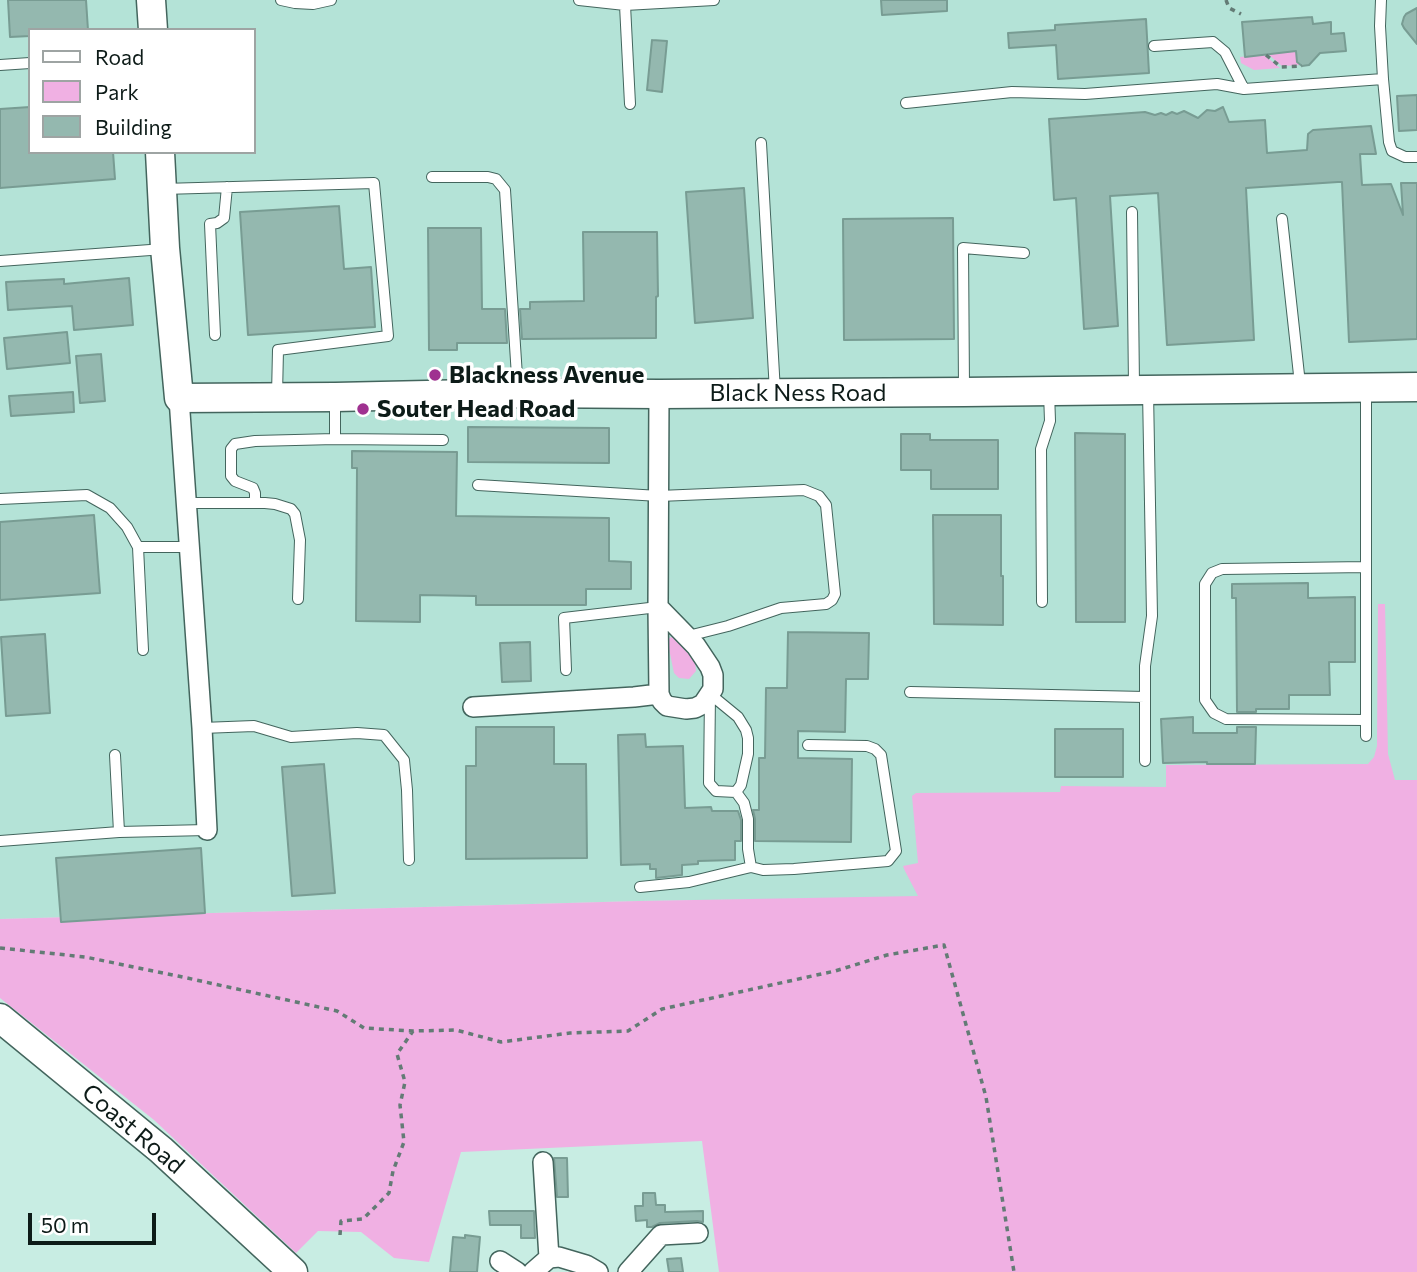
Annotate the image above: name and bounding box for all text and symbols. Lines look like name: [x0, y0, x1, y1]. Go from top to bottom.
legend: [28, 28, 256, 154]
text: Road: [95, 44, 144, 69]
text: Park: [95, 79, 139, 104]
text: Building: [95, 114, 172, 139]
place label: Blackness Avenue: [449, 361, 644, 389]
marker: Blackness Avenue: [427, 367, 443, 383]
street label: Black Ness Road: [710, 379, 886, 407]
place label: Souter Head Road: [377, 395, 575, 423]
marker: Souter Head Road: [355, 401, 371, 417]
street label: Coast Road: [76, 1078, 190, 1180]
scale bar: [32, 1198, 159, 1242]
text: 50 m: [41, 1212, 89, 1237]

